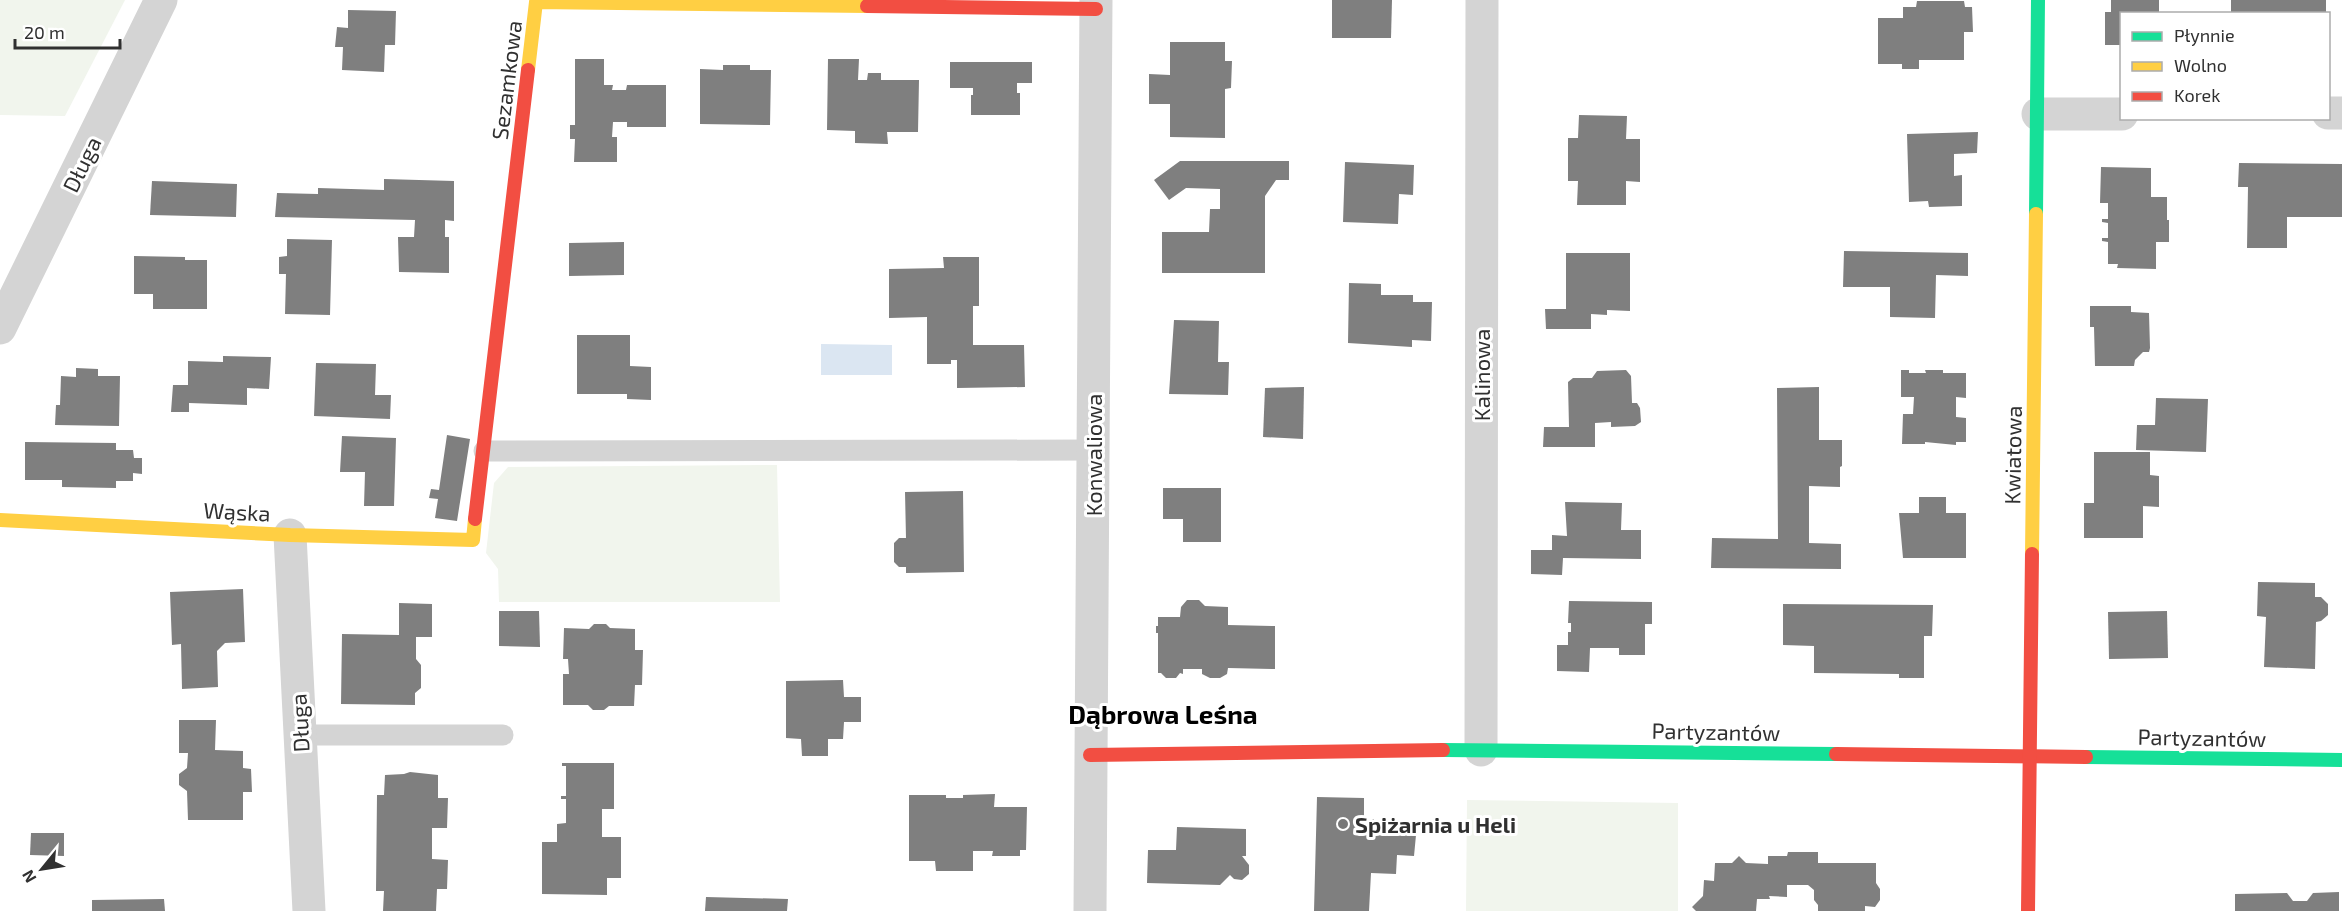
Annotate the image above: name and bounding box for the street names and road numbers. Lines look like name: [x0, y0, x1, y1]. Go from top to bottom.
street label: Sezamkowa: [486, 19, 526, 141]
street label: Długa: [56, 132, 106, 196]
street label: Kalinowa: [1468, 329, 1494, 421]
street label: Konwaliowa: [1080, 394, 1106, 516]
street label: Kwiatowa: [1998, 405, 2026, 505]
street label: Wąska: [203, 496, 271, 526]
street label: Długa: [284, 693, 314, 753]
street label: Partyzantów: [1651, 717, 1781, 745]
street label: Partyzantów: [2137, 723, 2267, 751]

